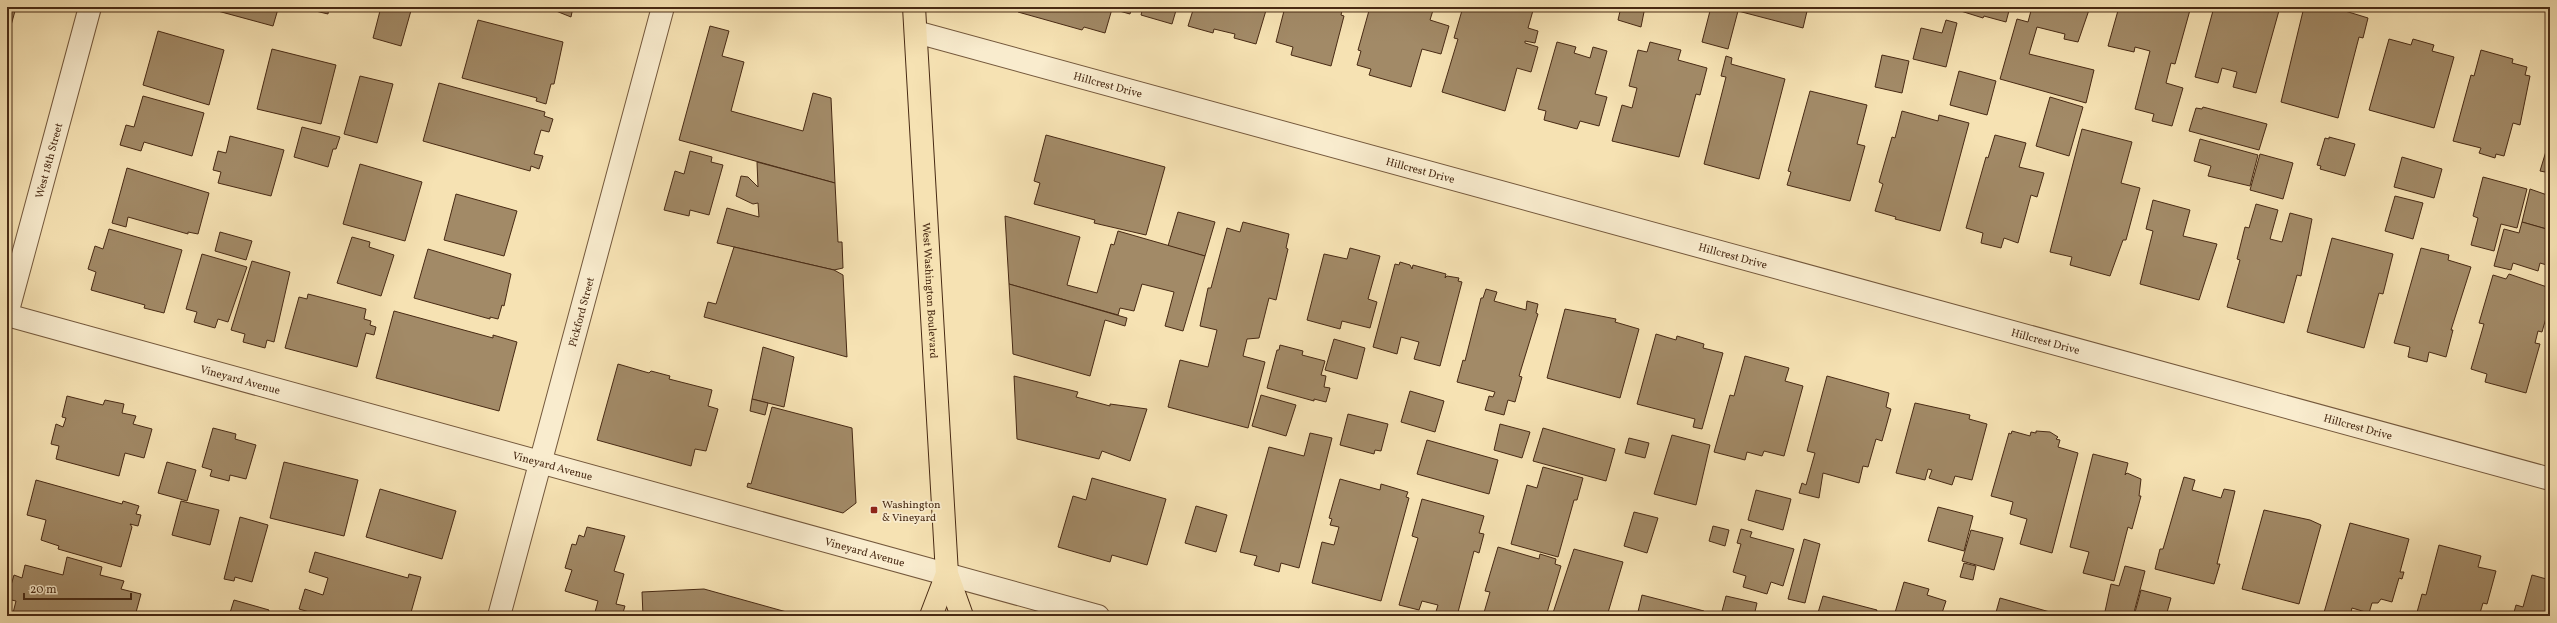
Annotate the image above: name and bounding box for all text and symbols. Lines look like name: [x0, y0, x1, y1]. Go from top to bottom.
street label: Hillcrest Drive: [1072, 69, 1144, 103]
street label: West 18th Street: [33, 121, 67, 200]
street label: Hillcrest Drive: [1384, 155, 1456, 188]
street label: West Washington Boulevard: [918, 222, 940, 359]
street label: Hillcrest Drive: [1697, 240, 1769, 273]
street label: Pickford Street: [566, 275, 599, 349]
street label: Hillcrest Drive: [2009, 326, 2081, 359]
street label: Vineyard Avenue: [198, 363, 282, 399]
street label: Hillcrest Drive: [2322, 411, 2394, 444]
street label: Vineyard Avenue: [510, 449, 594, 485]
place label: Washington & Vineyard: [882, 498, 941, 526]
marker: Washington & Vineyard: [869, 505, 879, 515]
street label: Vineyard Avenue: [823, 535, 906, 571]
scale bar: [24, 575, 131, 601]
text: 20 m: [30, 582, 57, 598]

